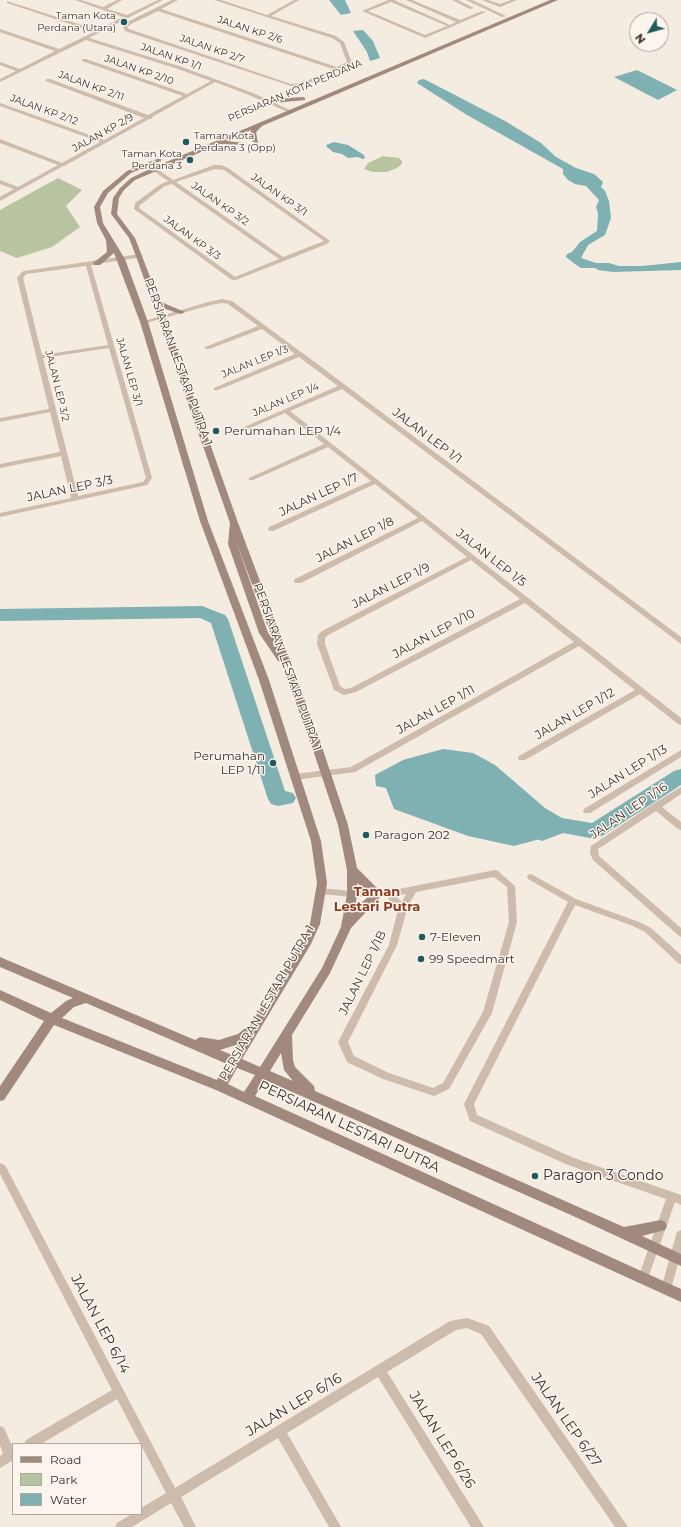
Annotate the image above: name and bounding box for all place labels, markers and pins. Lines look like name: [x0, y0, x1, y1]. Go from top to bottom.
place label: Taman Kota Perdana (Utara): [37, 10, 116, 34]
marker: Taman Kota Perdana (Utara): [119, 17, 129, 27]
place label: Taman Kota Perdana 3 (Opp): [194, 130, 276, 154]
marker: Taman Kota Perdana 3 (Opp): [181, 137, 191, 147]
place label: Taman Kota Perdana 3: [122, 148, 182, 172]
marker: Taman Kota Perdana 3: [185, 155, 195, 165]
place label: Perumahan LEP 1/4: [224, 424, 341, 438]
marker: Perumahan LEP 1/4: [211, 426, 221, 436]
place label: Perumahan LEP 1/11: [193, 749, 265, 777]
marker: Perumahan LEP 1/11: [268, 758, 278, 768]
place label: Paragon 202: [374, 828, 449, 842]
marker: Paragon 202: [361, 830, 371, 840]
place label: 7-Eleven: [430, 930, 481, 944]
marker: 7-Eleven: [417, 932, 427, 942]
place label: 99 Speedmart: [429, 952, 515, 966]
marker: 99 Speedmart: [416, 954, 426, 964]
place label: Paragon 3 Condo: [543, 1168, 664, 1184]
marker: Paragon 3 Condo: [530, 1171, 540, 1181]

